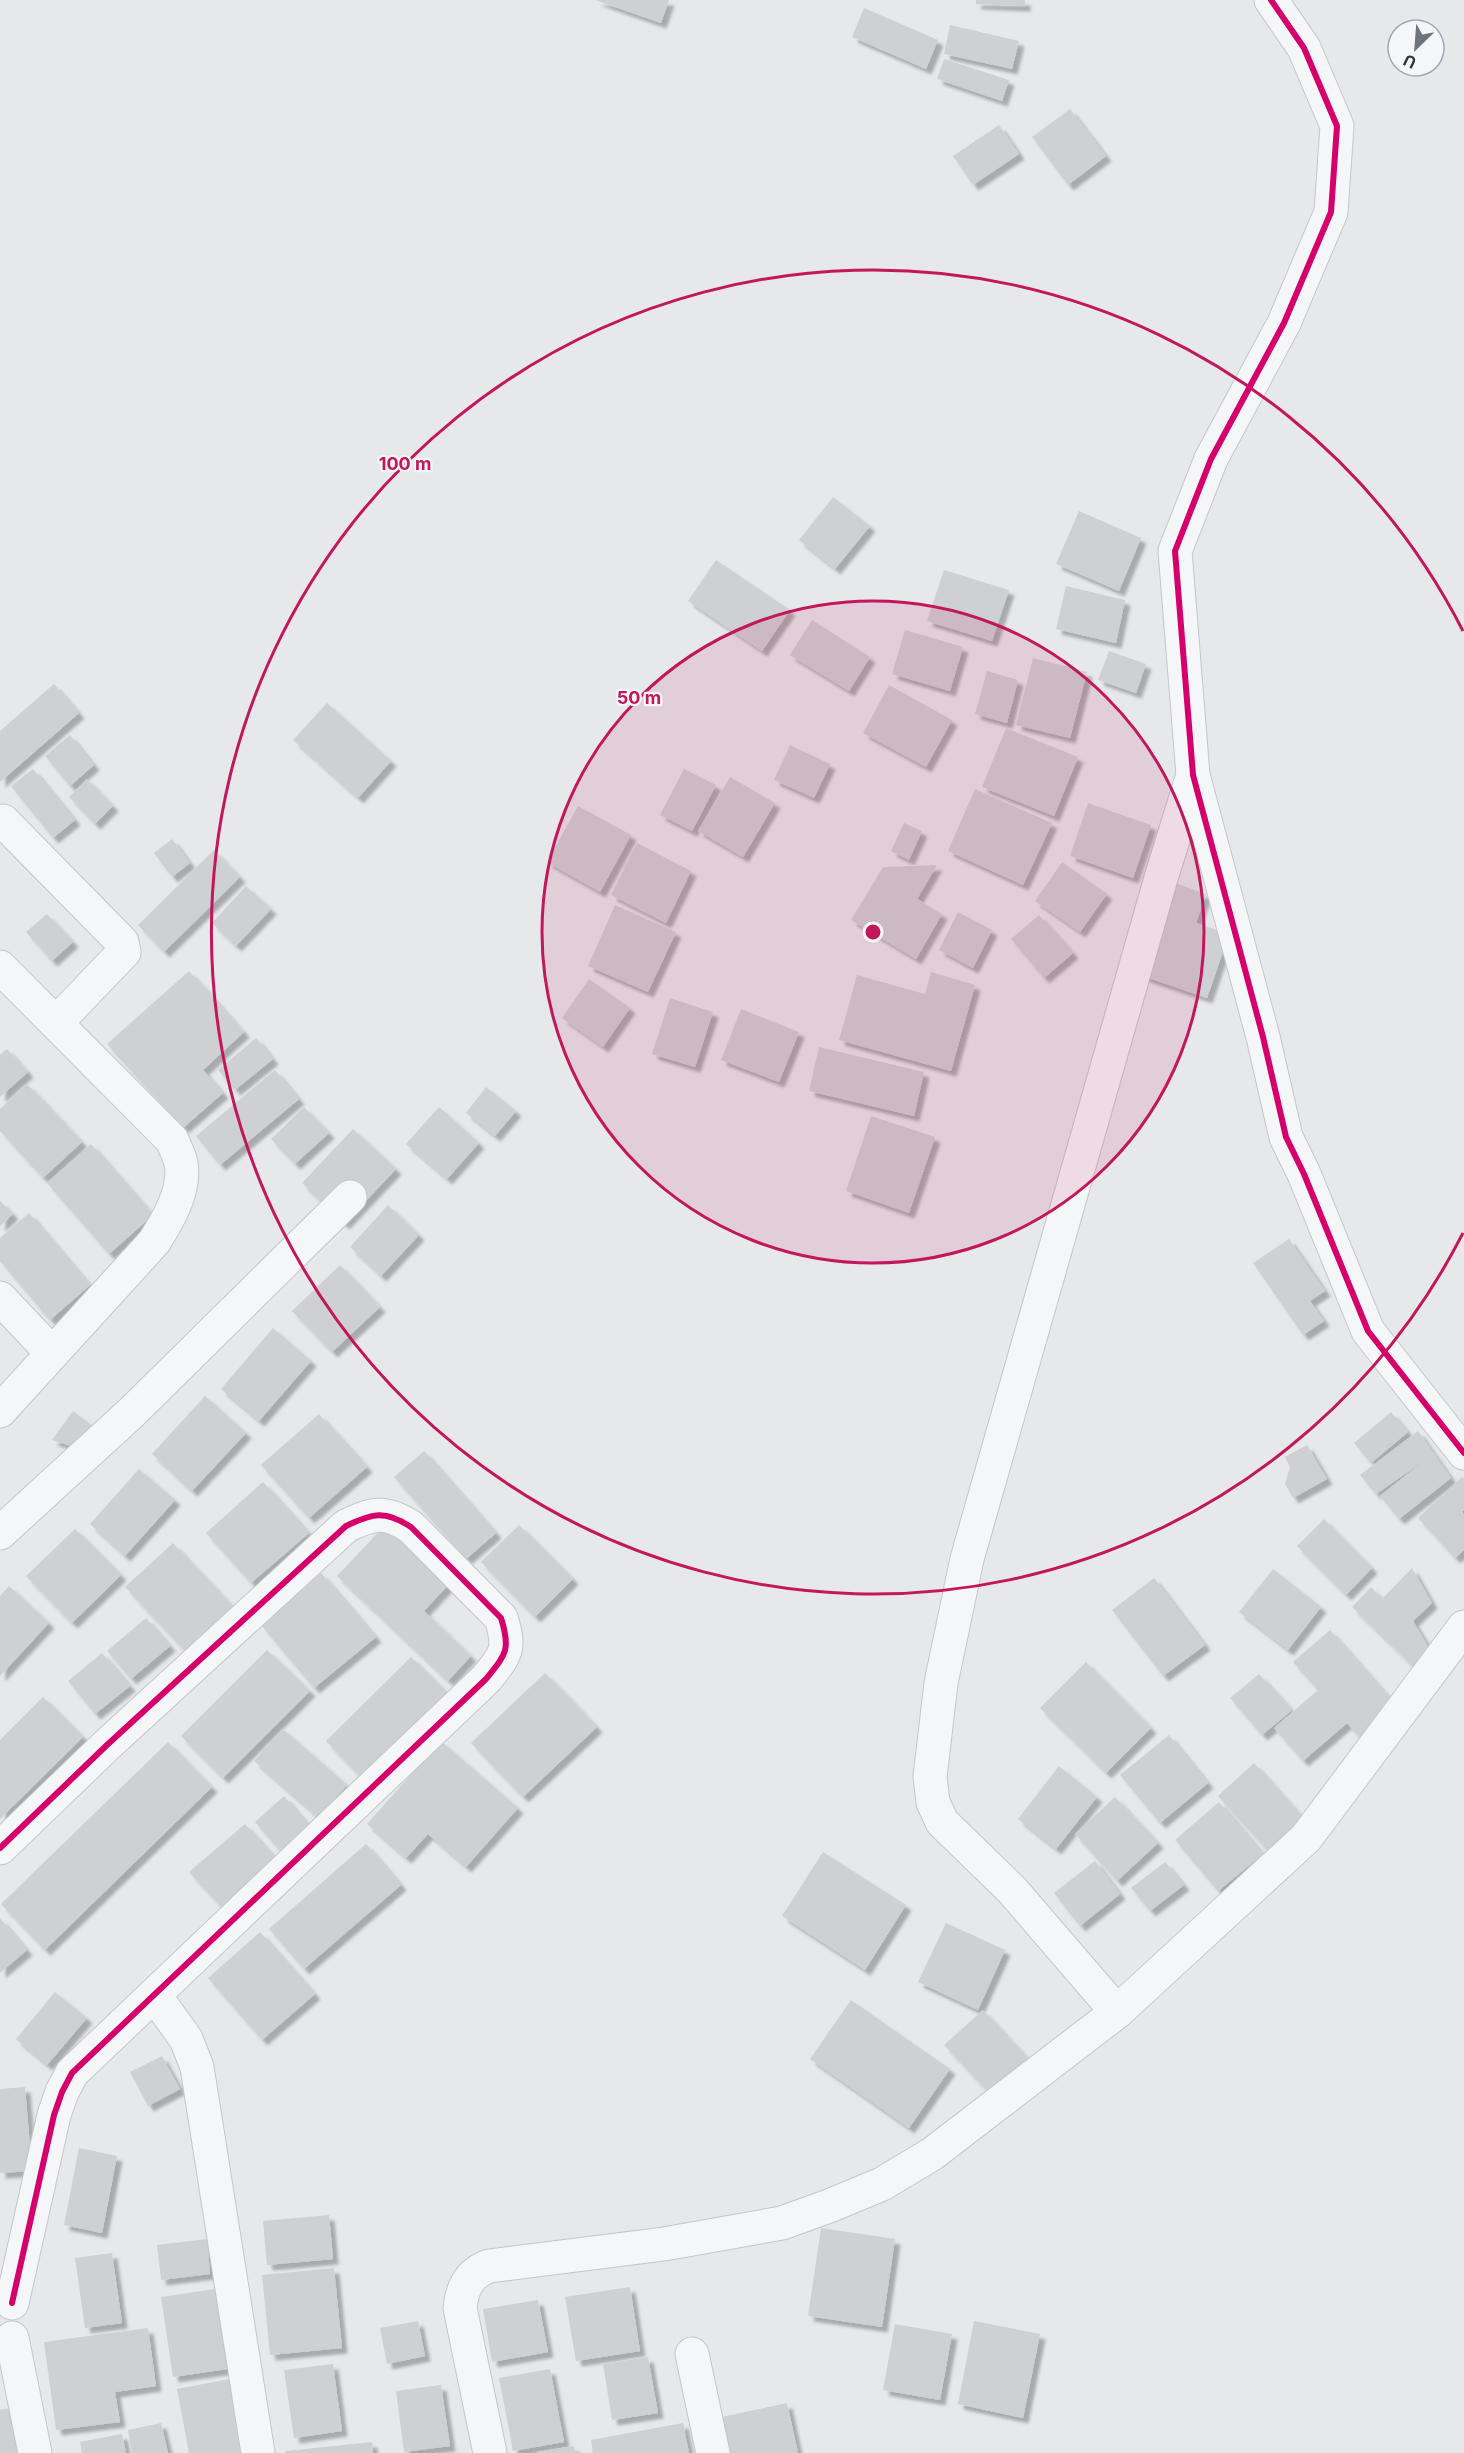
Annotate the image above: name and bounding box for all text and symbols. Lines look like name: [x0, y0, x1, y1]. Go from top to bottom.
north arrow: [1386, 18, 1446, 78]
text: U: [1400, 50, 1419, 73]
text: 100 m: [379, 453, 431, 474]
text: 50 m: [617, 687, 661, 708]
centre of rings: [863, 922, 883, 942]

